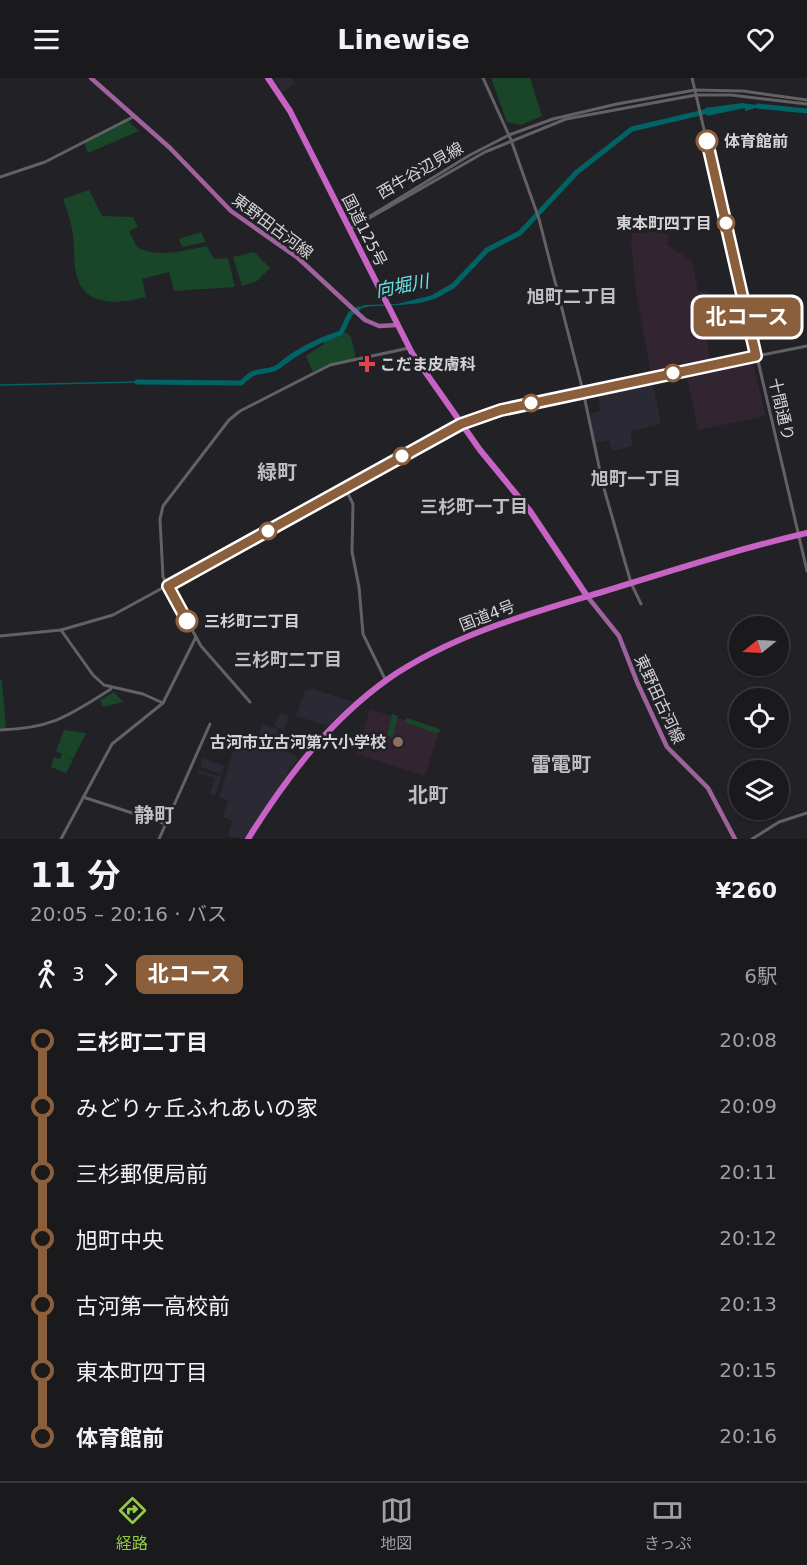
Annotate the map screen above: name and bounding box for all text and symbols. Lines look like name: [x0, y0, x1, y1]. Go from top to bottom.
icon: menu: [30, 23, 63, 56]
icon: heart: [744, 23, 777, 56]
text: Linewise: [337, 24, 470, 55]
marker: 体育館前: [696, 130, 718, 152]
place label: 体育館前: [724, 132, 788, 151]
street label: 西牛谷辺見線: [374, 138, 467, 203]
street label: 東野田古河線: [229, 190, 317, 263]
street label: 国道125号: [338, 191, 391, 270]
place label: 東本町四丁目: [616, 214, 712, 233]
marker: 東本町四丁目: [717, 214, 735, 232]
water label: 向堀川: [373, 270, 432, 301]
district label: 旭町二丁目: [527, 286, 617, 307]
line badge: 北コース: [705, 298, 789, 336]
text: 北コース: [706, 305, 788, 329]
marker: こだま皮膚科: [358, 355, 376, 373]
place label: こだま皮膚科: [380, 355, 476, 374]
unlabelled marker: [664, 364, 682, 382]
street label: 十間通り: [765, 376, 798, 442]
unlabelled marker: [522, 394, 540, 412]
unlabelled marker: [393, 447, 411, 465]
district label: 緑町: [257, 460, 297, 484]
district label: 旭町一丁目: [591, 468, 681, 489]
district label: 三杉町一丁目: [420, 496, 528, 517]
unlabelled marker: [259, 522, 277, 540]
street label: 国道4号: [457, 596, 518, 635]
marker: 三杉町二丁目: [176, 610, 198, 632]
place label: 三杉町二丁目: [204, 612, 300, 631]
north arrow: [729, 616, 789, 676]
map controls: [729, 616, 789, 820]
district label: 三杉町二丁目: [234, 649, 342, 670]
street label: 東野田古河線: [631, 652, 688, 747]
button: locate: [729, 688, 789, 748]
place label: 古河市立古河第六小学校: [210, 733, 386, 752]
marker: 古河市立古河第六小学校: [391, 735, 405, 749]
district label: 雷電町: [531, 752, 591, 776]
button: layers: [729, 760, 789, 820]
district label: 北町: [408, 783, 448, 807]
district label: 静町: [134, 803, 174, 827]
text: 11 分: [30, 856, 120, 895]
text: ¥260: [716, 878, 777, 903]
text: 20:05 – 20:16 · バス: [30, 902, 227, 926]
icon: walk: [30, 958, 63, 991]
icon: forward: [94, 958, 127, 991]
text: 3: [72, 962, 85, 986]
text: 北コース: [148, 962, 231, 986]
text: 6駅: [744, 964, 777, 988]
text: 20:08: [719, 1028, 777, 1052]
text: 三杉町二丁目: [76, 1030, 208, 1055]
text: 20:09: [719, 1094, 777, 1118]
text: みどりヶ丘ふれあいの家: [76, 1096, 318, 1121]
text: 20:11: [719, 1160, 777, 1184]
text: 三杉郵便局前: [76, 1162, 208, 1187]
text: 20:12: [719, 1226, 777, 1250]
text: 旭町中央: [76, 1228, 164, 1253]
text: 20:13: [719, 1292, 777, 1316]
text: 古河第一高校前: [76, 1294, 230, 1319]
text: 20:15: [719, 1358, 777, 1382]
text: 東本町四丁目: [76, 1360, 208, 1385]
text: 20:16: [719, 1424, 777, 1448]
text: 体育館前: [76, 1426, 164, 1451]
tab: 経路: [116, 1494, 149, 1554]
tab: 地図: [380, 1494, 413, 1554]
tab: きっぷ: [644, 1494, 691, 1554]

